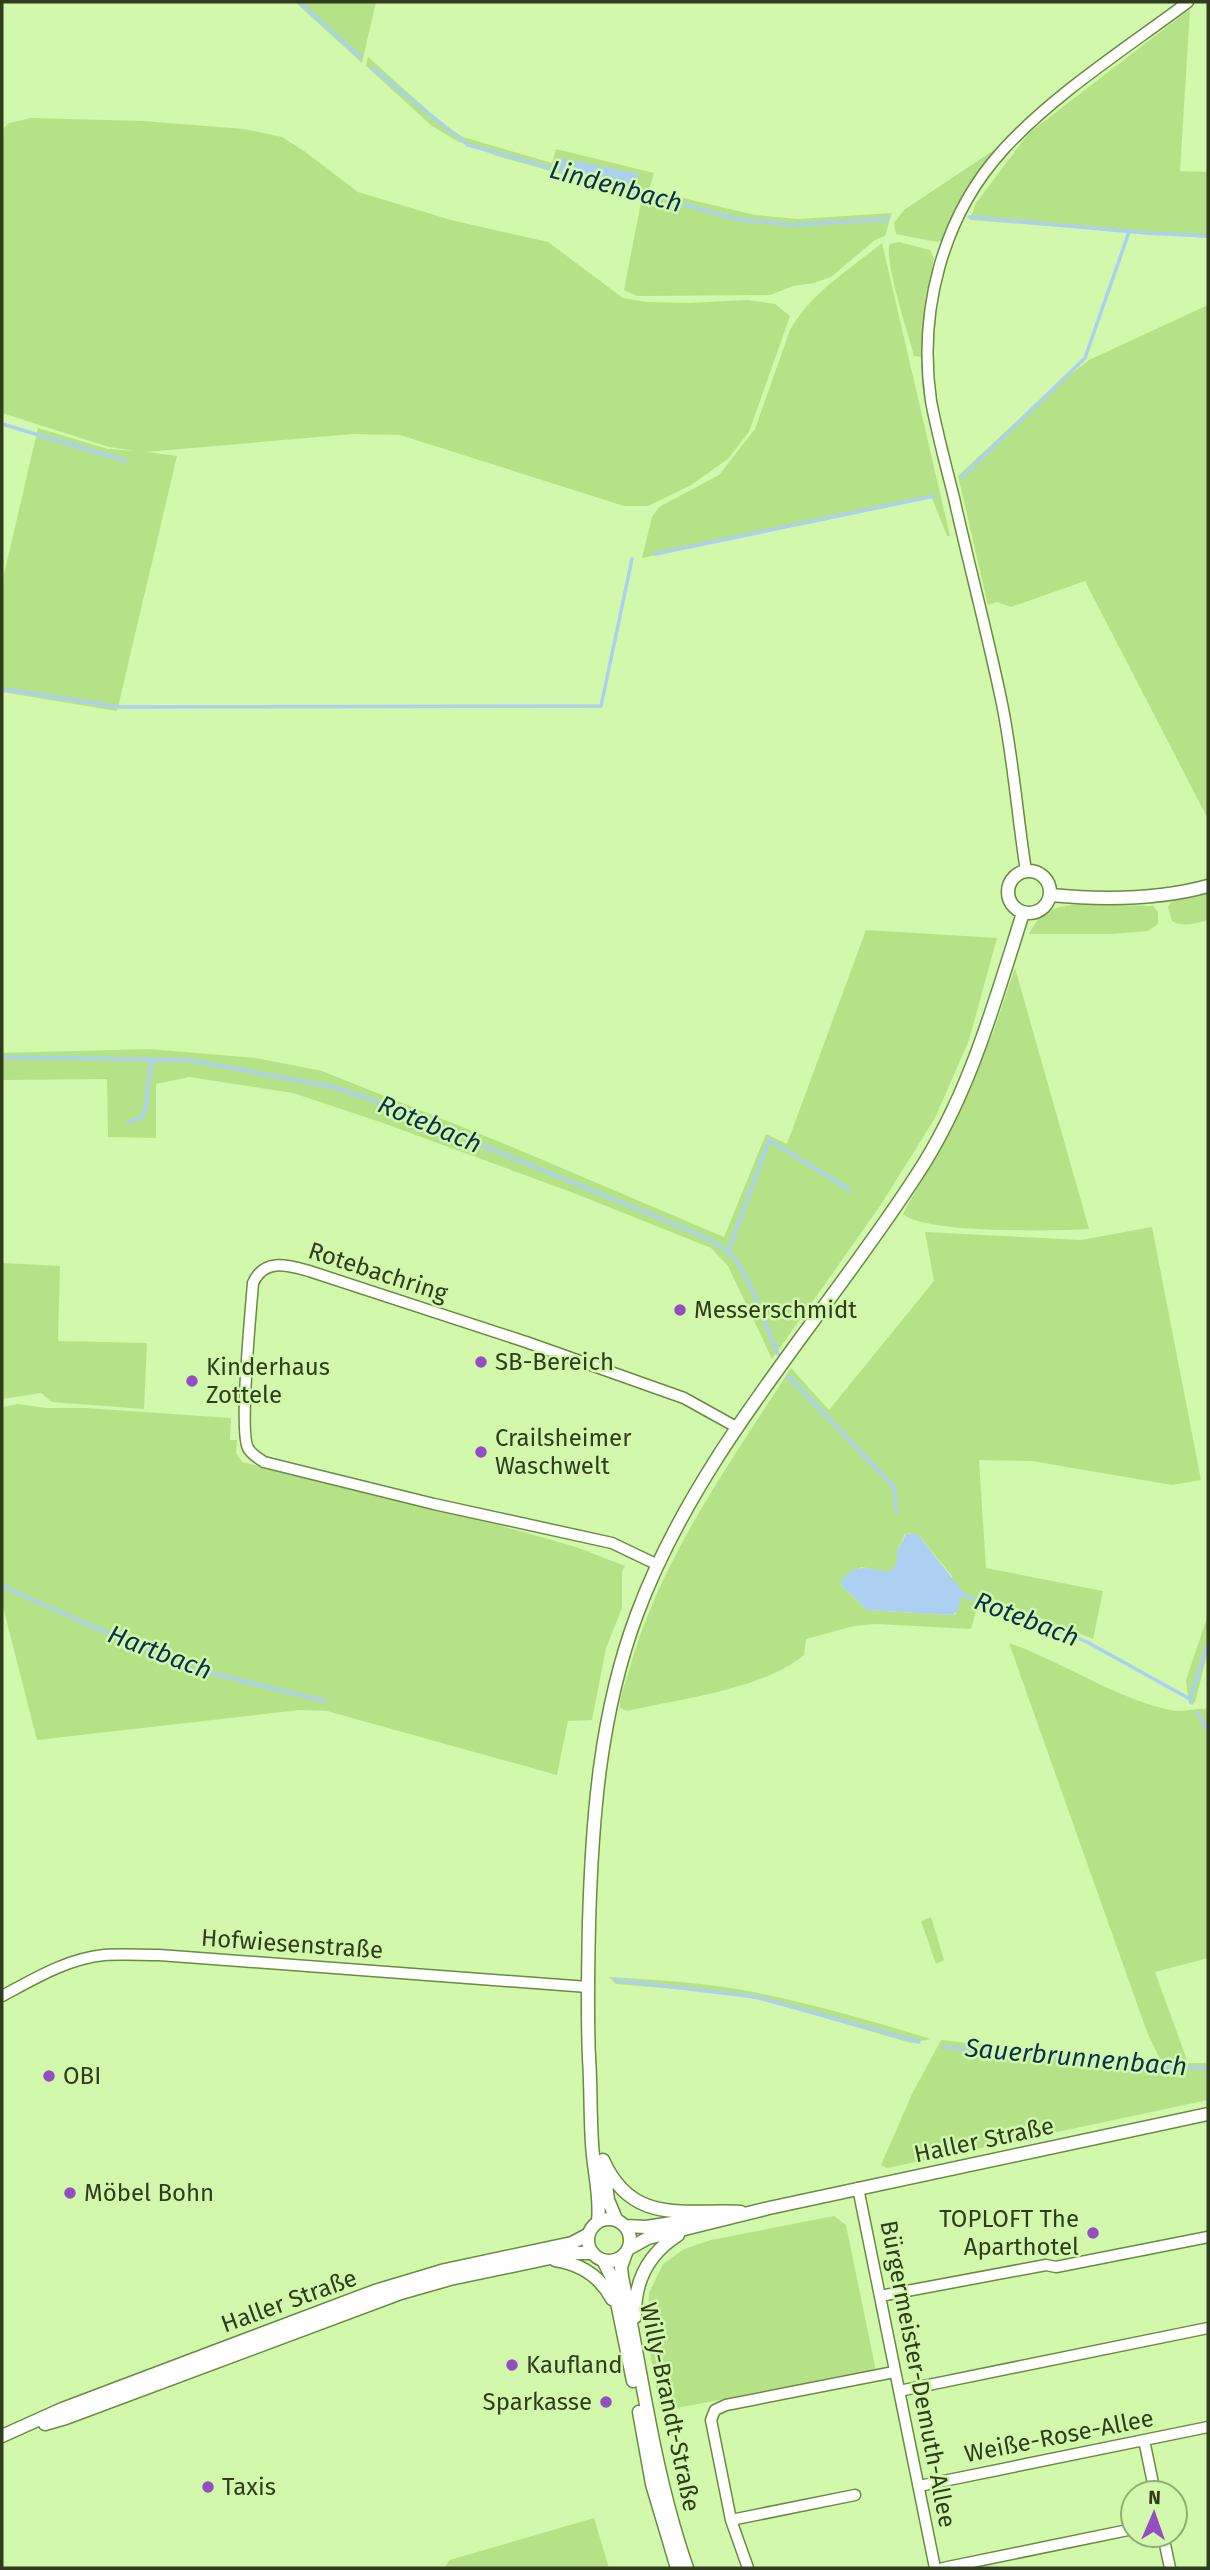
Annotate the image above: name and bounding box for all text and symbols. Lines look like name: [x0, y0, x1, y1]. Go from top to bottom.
water label: Lindenbach: [546, 154, 686, 219]
water label: Rotebach: [373, 1089, 486, 1160]
street label: Rotebachring: [305, 1236, 452, 1308]
place label: Messerschmidt: [694, 1296, 857, 1324]
marker: Messerschmidt: [672, 1302, 688, 1318]
place label: SB-Bereich: [495, 1348, 614, 1376]
place label: Kinderhaus Zottele: [206, 1353, 330, 1409]
marker: SB-Bereich: [473, 1354, 489, 1370]
marker: Kinderhaus Zottele: [184, 1373, 200, 1389]
place label: Crailsheimer Waschwelt: [495, 1424, 632, 1480]
marker: Crailsheimer Waschwelt: [473, 1444, 489, 1460]
water label: Rotebach: [970, 1585, 1084, 1654]
water label: Hartbach: [104, 1619, 216, 1686]
street label: Hofwiesenstraße: [200, 1924, 384, 1964]
water label: Sauerbrunnenbach: [963, 2032, 1188, 2083]
place label: OBI: [63, 2062, 101, 2090]
marker: OBI: [41, 2068, 57, 2084]
street label: Haller Straße: [911, 2112, 1057, 2168]
place label: Möbel Bohn: [84, 2179, 214, 2207]
marker: Möbel Bohn: [62, 2185, 78, 2201]
place label: TOPLOFT The Aparthotel: [939, 2205, 1079, 2261]
street label: Bürgermeister-Demuth-Allee: [874, 2218, 962, 2530]
marker: TOPLOFT The Aparthotel: [1085, 2225, 1101, 2241]
street label: Haller Straße: [217, 2264, 361, 2338]
street label: Willy-Brandt-Straße: [634, 2300, 706, 2514]
place label: Kaufland: [526, 2351, 623, 2379]
marker: Kaufland: [504, 2357, 520, 2373]
place label: Sparkasse: [483, 2388, 592, 2416]
marker: Sparkasse: [598, 2394, 614, 2410]
street label: Weiße-Rose-Allee: [962, 2404, 1156, 2468]
place label: Taxis: [222, 2473, 276, 2501]
marker: Taxis: [200, 2479, 216, 2495]
north arrow: [1119, 2479, 1189, 2549]
text: N: [1148, 2486, 1161, 2509]

